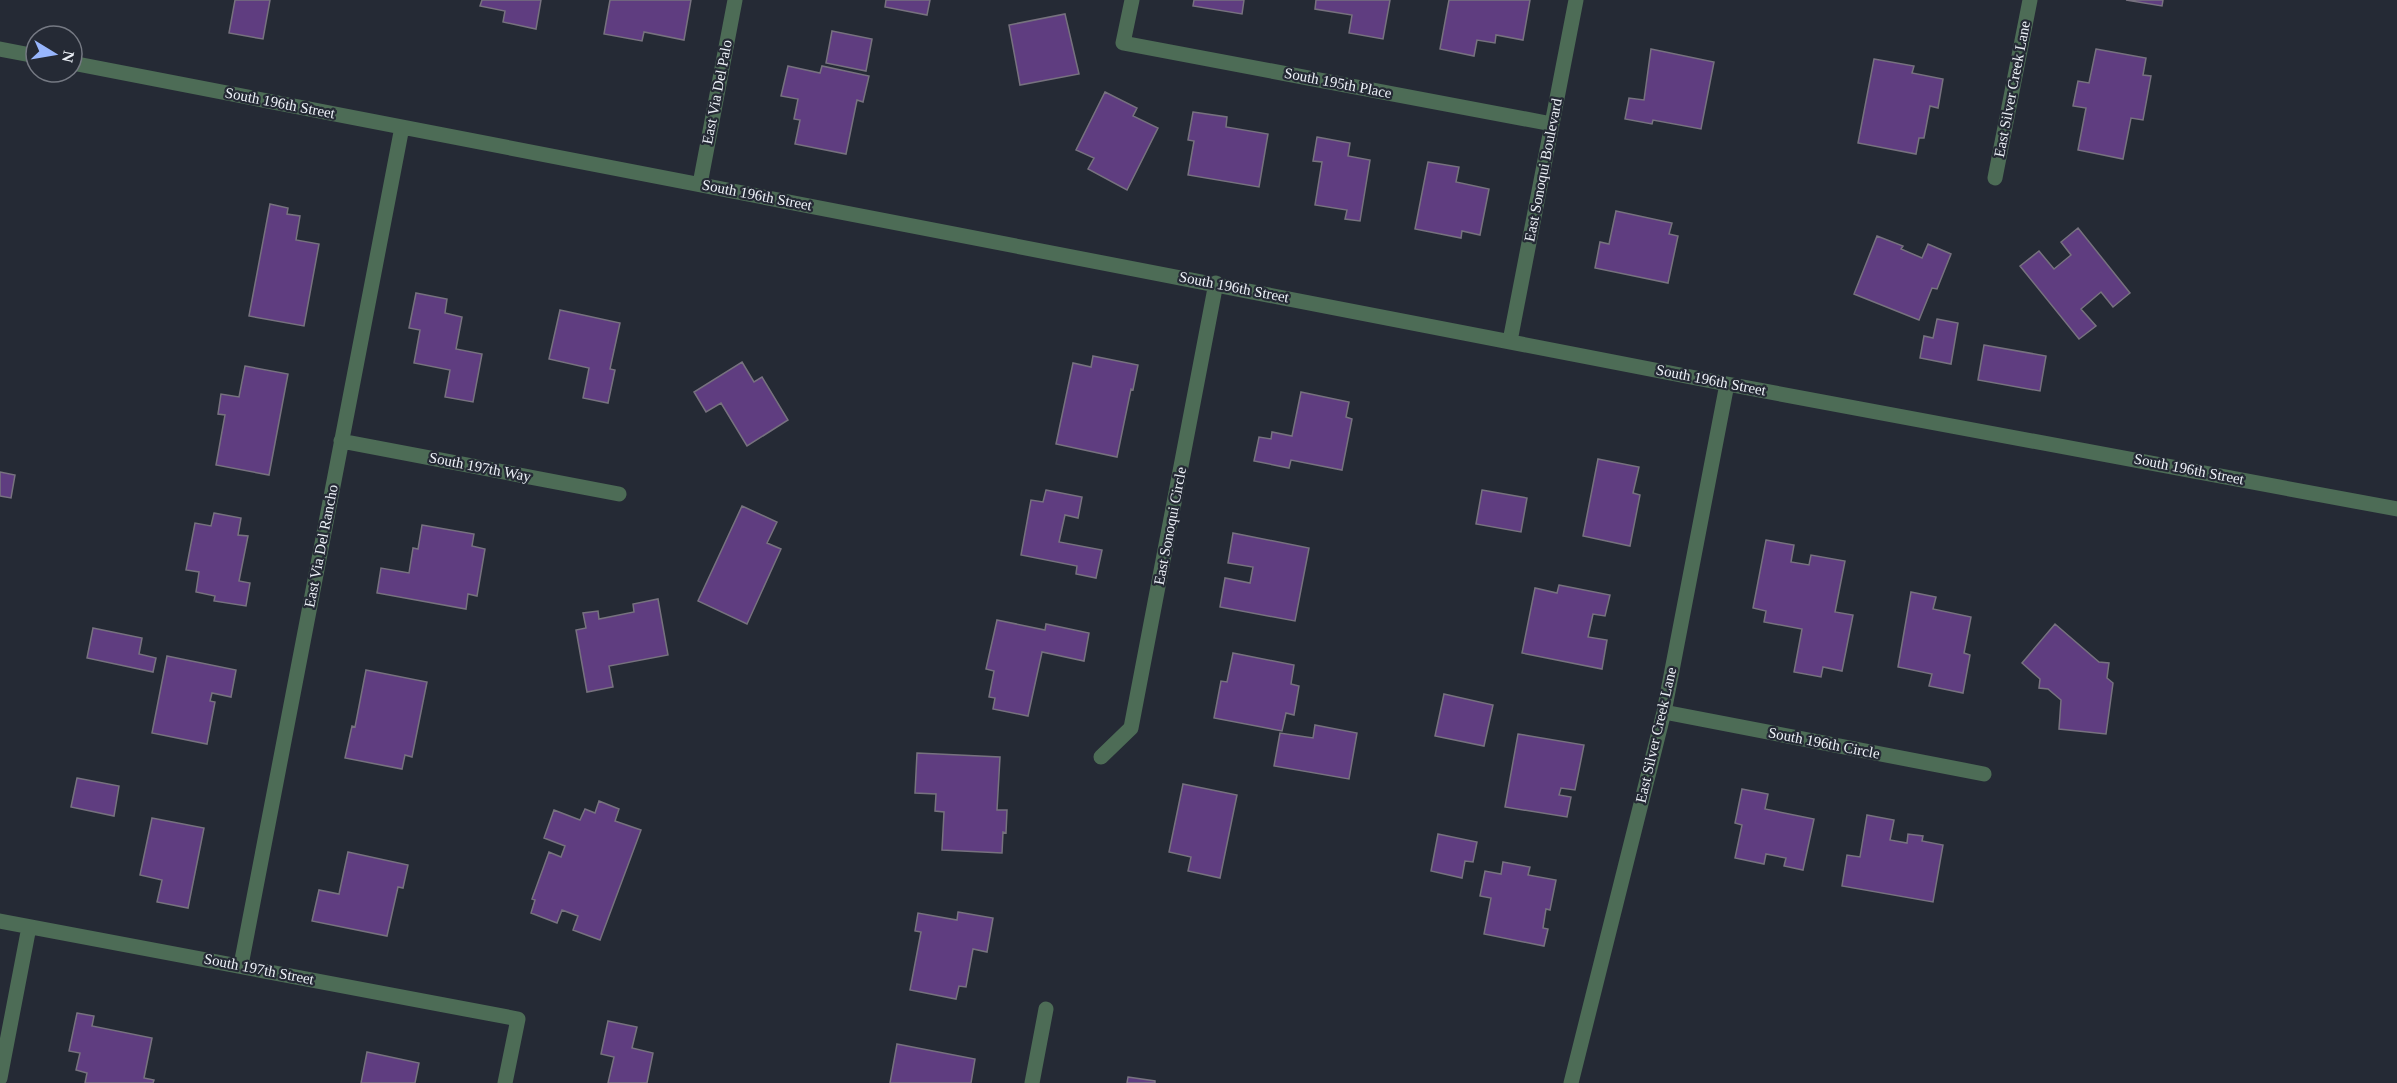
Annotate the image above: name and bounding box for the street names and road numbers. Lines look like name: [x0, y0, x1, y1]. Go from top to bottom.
street label: East Silver Creek Lane: [1991, 19, 2033, 159]
street label: East Via Del Palo: [699, 39, 735, 145]
street label: South 195th Place: [1283, 65, 1393, 101]
street label: South 196th Street: [224, 84, 337, 122]
street label: East Sonoqui Boulevard: [1521, 96, 1565, 243]
street label: South 196th Street: [701, 176, 814, 214]
street label: South 196th Street: [1178, 268, 1291, 306]
street label: South 196th Street: [1655, 361, 1768, 399]
street label: South 197th Way: [428, 449, 533, 485]
street label: South 196th Street: [2133, 450, 2246, 488]
street label: East Sonoqui Circle: [1151, 465, 1189, 586]
street label: East Via Del Rancho: [301, 483, 341, 609]
street label: East Silver Creek Lane: [1633, 665, 1679, 804]
street label: South 196th Circle: [1767, 724, 1881, 762]
street label: South 197th Street: [203, 950, 316, 988]

